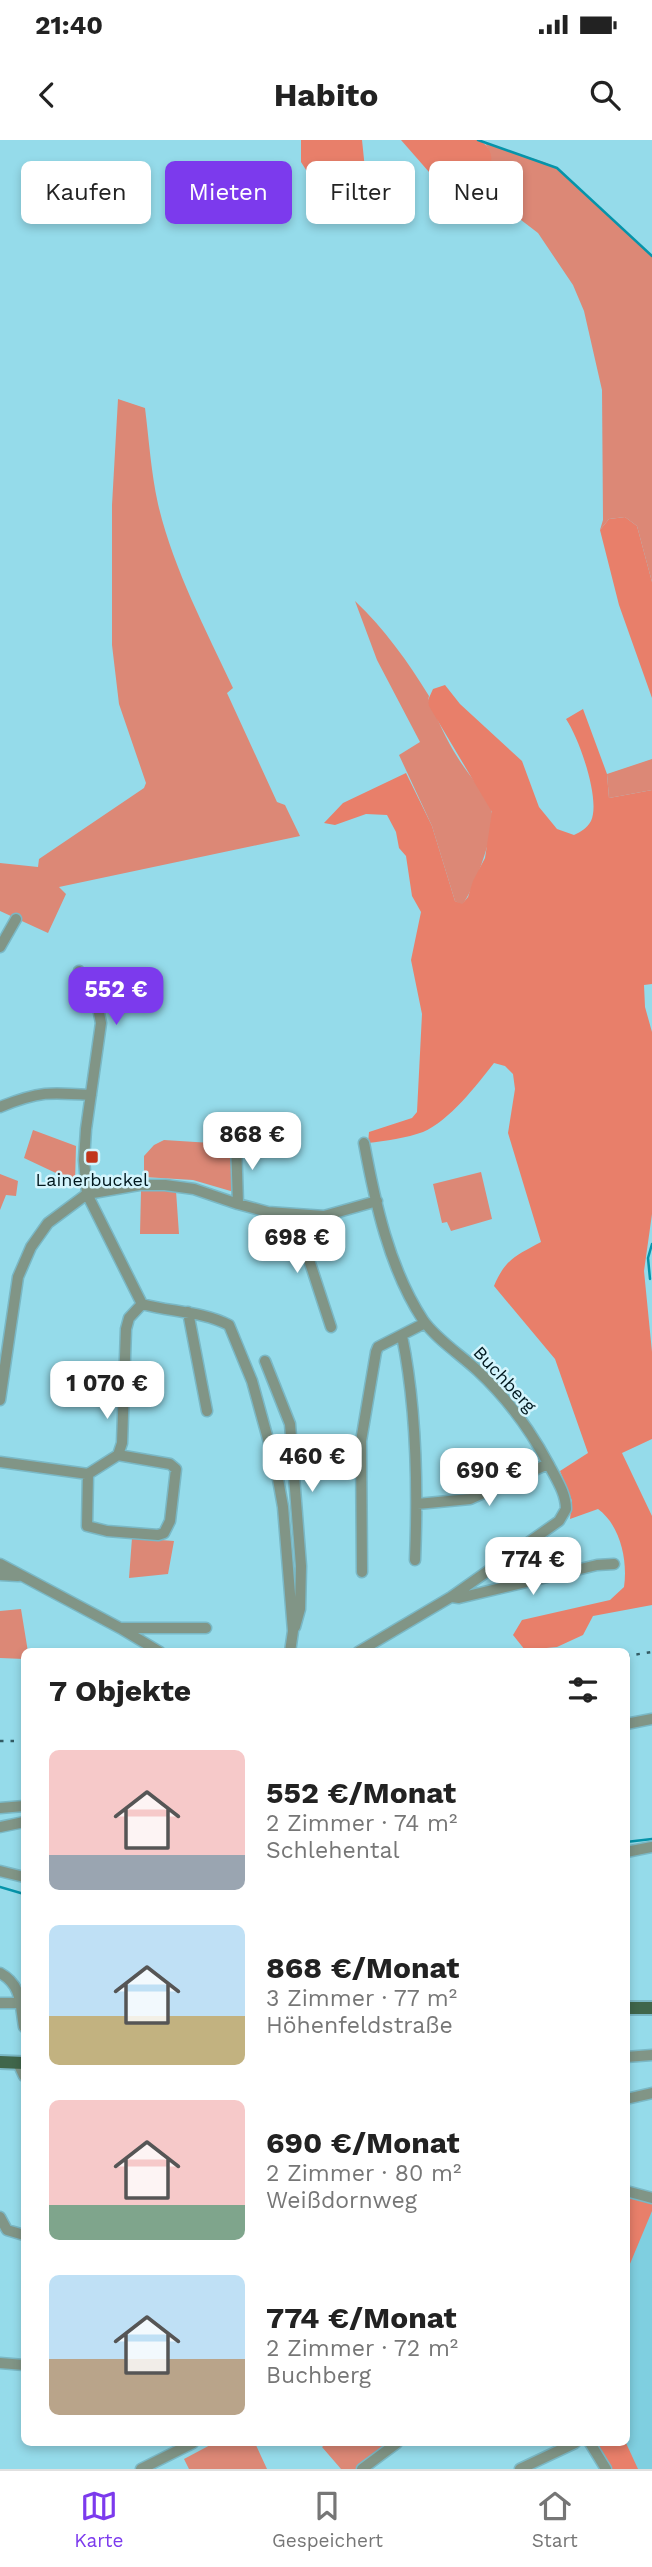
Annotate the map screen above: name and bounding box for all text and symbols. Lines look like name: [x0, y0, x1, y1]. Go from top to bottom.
text: 21:40: [35, 10, 103, 40]
icon: back: [28, 76, 66, 114]
text: Habito: [274, 76, 378, 114]
icon: search: [586, 76, 624, 114]
chip: Kaufen: [21, 161, 151, 224]
chip: Mieten: [165, 161, 292, 224]
chip: Filter: [306, 161, 415, 224]
chip: Neu: [429, 161, 523, 224]
pin: 552 €: [67, 968, 165, 1027]
text: 552 €: [84, 976, 148, 1003]
pin: 868 €: [203, 1112, 301, 1172]
text: 868 €: [219, 1121, 285, 1148]
marker: Lainerbuckel: [84, 1149, 100, 1165]
place label: Lainerbuckel: [36, 1169, 149, 1190]
pin: 698 €: [248, 1216, 346, 1275]
text: 698 €: [264, 1224, 330, 1251]
street label: Buchberg: [469, 1342, 541, 1417]
pin: 1 070 €: [42, 1362, 172, 1421]
text: 1 070 €: [66, 1370, 148, 1397]
pin: 460 €: [263, 1434, 361, 1494]
text: 460 €: [279, 1443, 345, 1470]
pin: 690 €: [440, 1448, 538, 1508]
text: 690 €: [456, 1457, 522, 1484]
pin: 774 €: [484, 1538, 582, 1597]
text: 774 €: [501, 1546, 565, 1573]
icon: filters: [564, 1671, 602, 1709]
text: 7 Objekte: [49, 1673, 191, 1708]
text: 552 €/Monat: [266, 1775, 456, 1810]
icon: home: [105, 1778, 189, 1862]
text: 2 Zimmer · 74 m²: [266, 1810, 457, 1837]
text: Schlehental: [266, 1837, 399, 1864]
text: 868 €/Monat: [266, 1950, 459, 1985]
icon: home: [105, 1953, 189, 2037]
text: 3 Zimmer · 77 m²: [266, 1985, 457, 2012]
text: Höhenfeldstraße: [266, 2012, 453, 2039]
text: 690 €/Monat: [266, 2125, 460, 2160]
icon: home: [105, 2128, 189, 2212]
text: 2 Zimmer · 80 m²: [266, 2160, 461, 2187]
text: Weißdornweg: [266, 2187, 417, 2214]
text: 774 €/Monat: [266, 2300, 457, 2335]
icon: home: [105, 2303, 189, 2387]
text: 2 Zimmer · 72 m²: [266, 2335, 458, 2362]
text: Buchberg: [266, 2362, 371, 2389]
tab: Karte: [74, 2487, 123, 2552]
tab: Gespeichert: [272, 2487, 383, 2552]
tab: Start: [532, 2487, 578, 2552]

